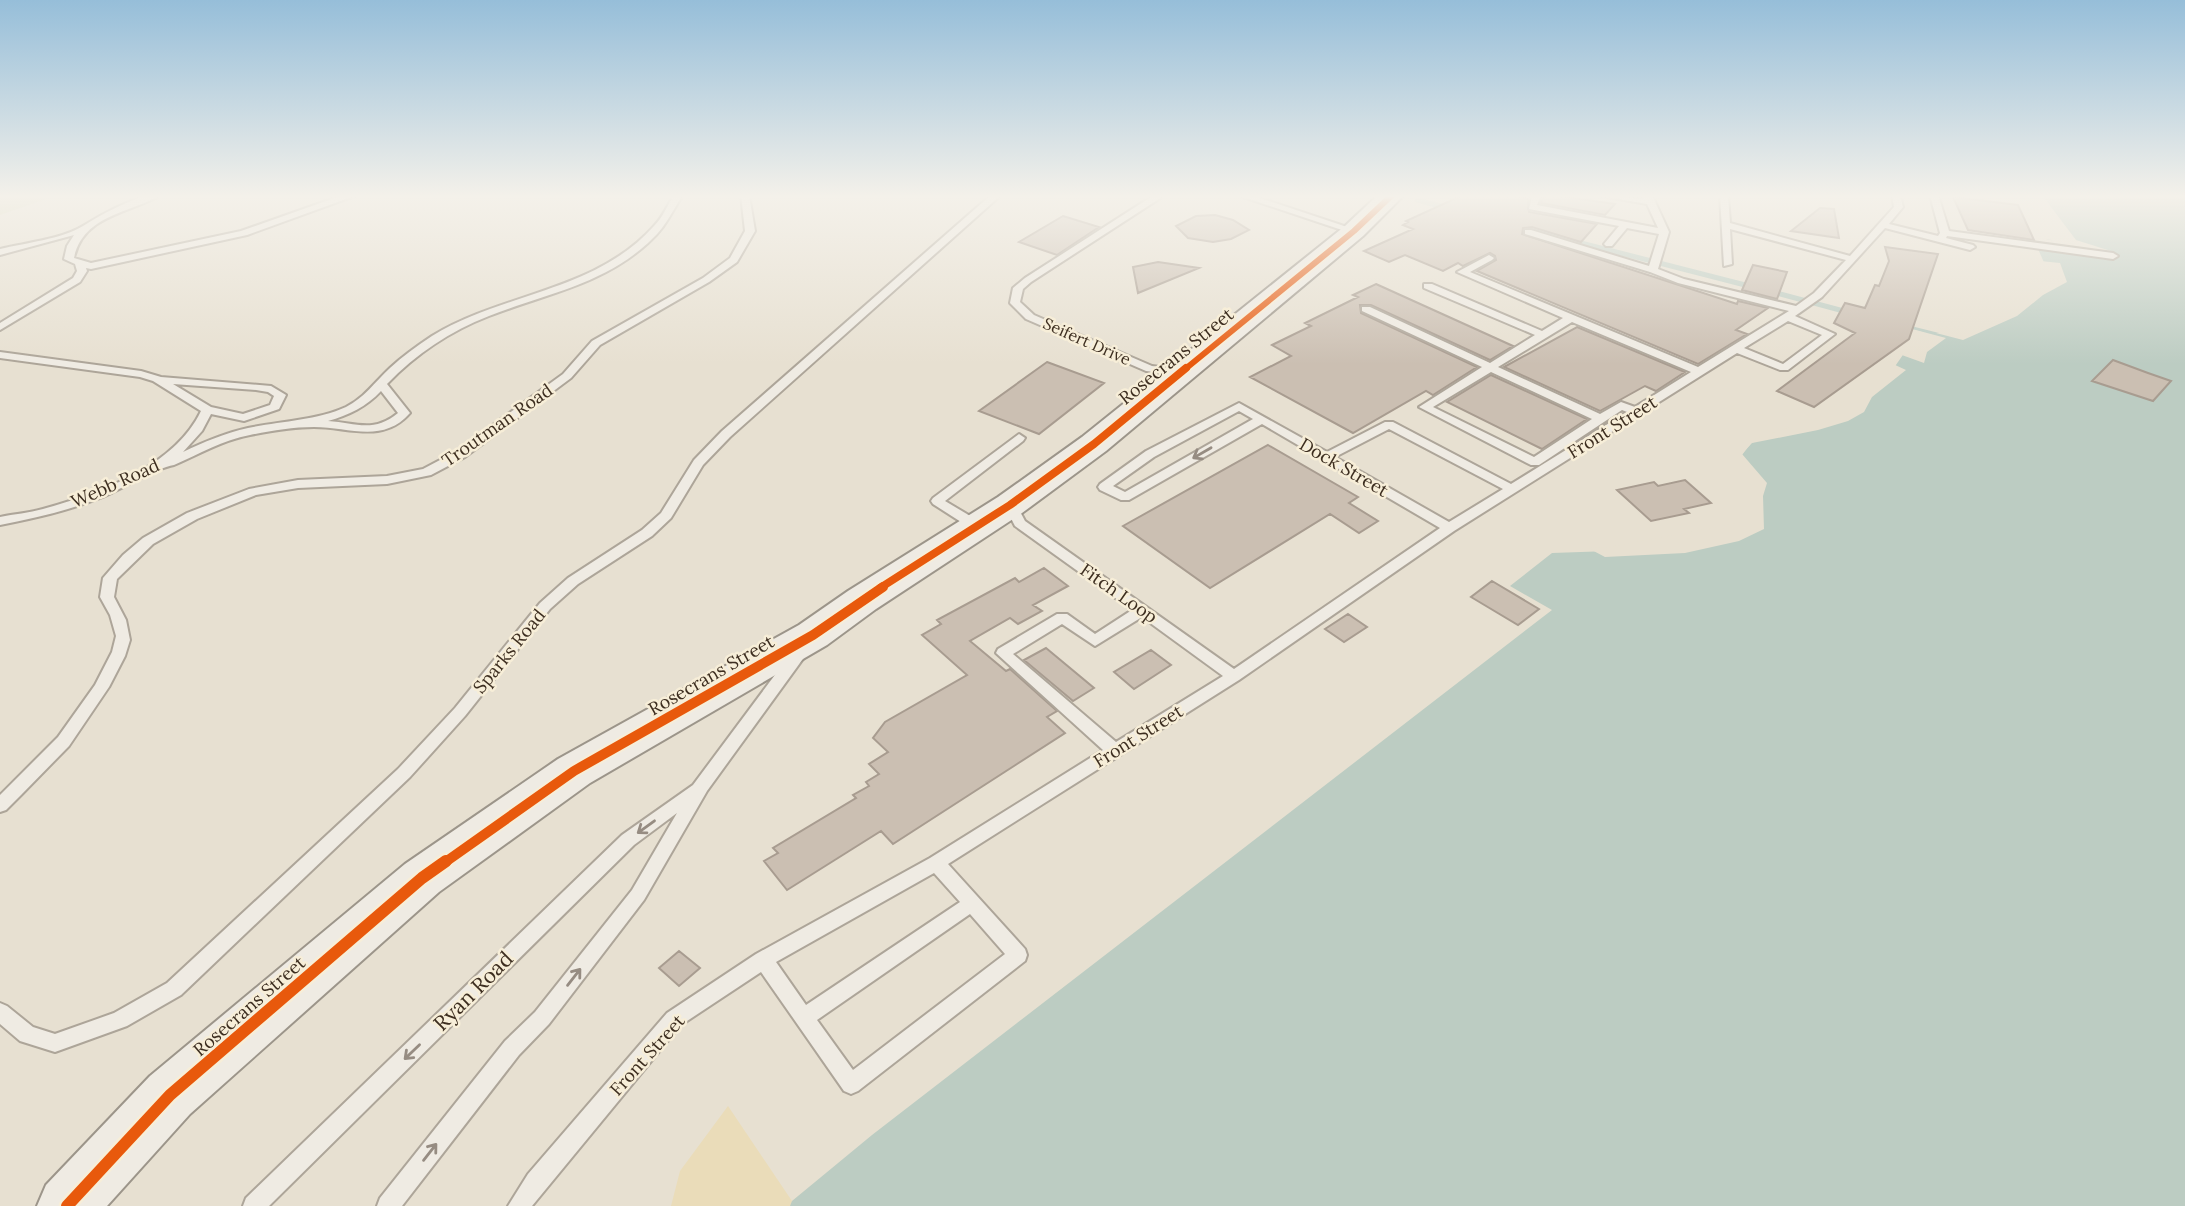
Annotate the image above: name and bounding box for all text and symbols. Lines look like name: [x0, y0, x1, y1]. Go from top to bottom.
street label: Rosecrans Street: [1114, 303, 1238, 409]
street label: Seifert Drive: [1040, 313, 1134, 369]
street label: Troutman Road: [437, 378, 557, 472]
street label: Front Street: [1563, 390, 1661, 464]
street label: Dock Street: [1295, 432, 1393, 502]
one-way arrow: [1193, 446, 1213, 460]
street label: Webb Road: [67, 453, 163, 513]
street label: Fitch Loop: [1076, 558, 1162, 628]
street label: Sparks Road: [468, 604, 550, 698]
street label: Rosecrans Street: [644, 630, 778, 720]
street label: Front Street: [1089, 699, 1187, 773]
one-way arrow: [637, 820, 656, 834]
street label: Ryan Road: [427, 945, 519, 1037]
street label: Rosecrans Street: [188, 951, 310, 1061]
one-way arrow: [566, 968, 582, 986]
street label: Front Street: [605, 1010, 689, 1100]
one-way arrow: [403, 1044, 420, 1061]
one-way arrow: [422, 1144, 437, 1162]

